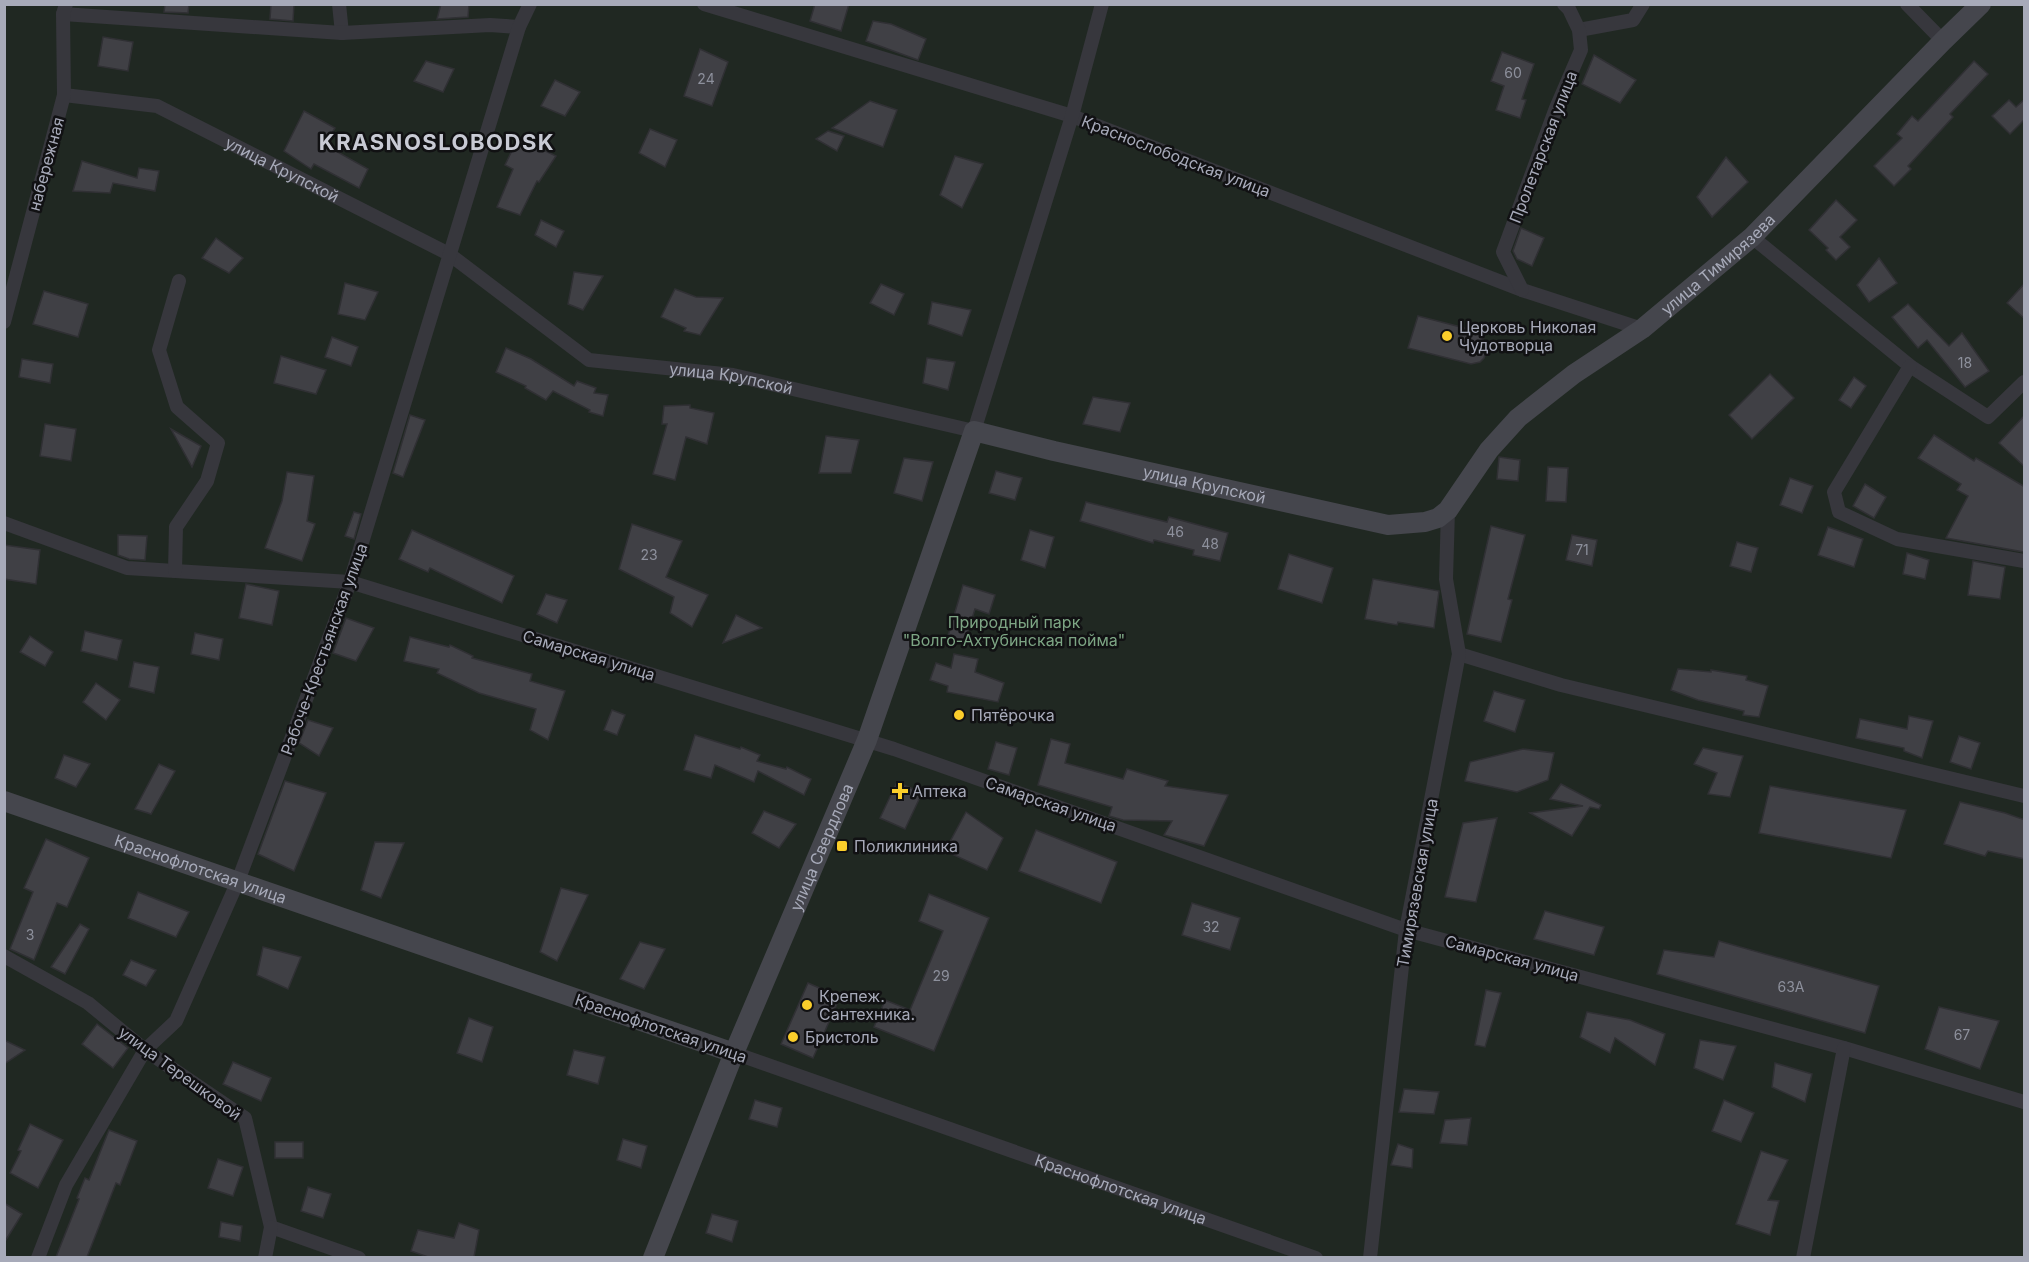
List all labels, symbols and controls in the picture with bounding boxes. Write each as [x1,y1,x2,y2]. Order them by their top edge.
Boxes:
house number: 60 [1504,64,1522,81]
street label: Пролетарская улица [1505,68,1581,226]
house number: 24 [697,70,715,87]
street label: Краснослободская улица [1079,111,1273,201]
street label: набережная [24,115,68,213]
district label: KRASNOSLOBODSK [319,129,555,155]
street label: улица Крупской [222,132,343,207]
street label: улица Тимирязева [1657,209,1779,319]
place label: Церковь Николая Чудотворца [1459,317,1596,355]
marker: Церковь Николая Чудотворца [1440,329,1454,343]
house number: 18 [1958,354,1972,371]
street label: улица Крупской [668,358,795,399]
street label: улица Крупской [1141,461,1268,508]
house number: 46 [1166,523,1184,540]
house number: 48 [1201,535,1219,552]
street label: Рабоче-Крестьянская улица [276,540,372,758]
house number: 71 [1575,541,1589,558]
house number: 23 [640,546,658,563]
park label: Природный парк "Волго-Ахтубинская пойма" [903,612,1125,650]
street label: Самарская улица [520,625,658,685]
place label: Пятёрочка [971,705,1055,725]
marker: Пятёрочка [952,708,966,722]
street label: Самарская улица [983,772,1119,836]
street label: улица Свердлова [785,780,857,914]
place label: Аптека [912,781,967,801]
marker: Аптека [893,784,907,798]
street label: Тимирязевская улица [1392,797,1442,969]
street label: Краснофлотская улица [112,830,289,908]
place label: Поликлиника [854,836,958,856]
marker: Поликлиника [835,839,849,853]
house number: 32 [1202,918,1220,935]
house number: 3 [26,926,34,943]
street label: Самарская улица [1443,931,1581,985]
house number: 29 [932,967,950,984]
house number: 63А [1778,978,1805,995]
place label: Крепеж. Сантехника. [819,986,915,1024]
street label: Краснофлотская улица [572,989,750,1067]
marker: Крепеж. Сантехника. [800,998,814,1012]
street label: улица Терешковой [115,1022,245,1124]
house number: 67 [1954,1026,1970,1043]
place label: Бристоль [805,1027,879,1047]
marker: Бристоль [786,1030,800,1044]
street label: Краснофлотская улица [1032,1150,1209,1229]

